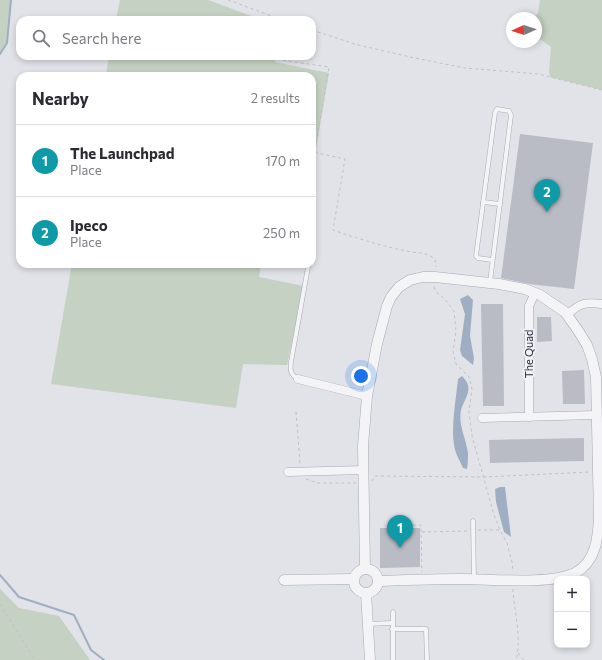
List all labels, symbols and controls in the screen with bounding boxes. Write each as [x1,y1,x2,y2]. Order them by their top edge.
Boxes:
north arrow [506,12,542,48]
search box [16,16,316,60]
icon: search [30,27,52,49]
text: Search here [62,29,141,47]
text: Nearby [32,88,89,109]
text: 2 results [251,90,300,106]
text: The Launchpad [70,144,174,162]
text: 1 [42,153,48,169]
text: 170 m [265,153,300,169]
text: Place [70,162,102,178]
pin: 2 [534,179,560,212]
text: Ipeco [70,216,108,234]
text: 2 [41,225,49,241]
text: 250 m [263,225,300,241]
text: Place [70,234,102,250]
street label: The Quad [522,330,535,378]
your location [351,366,371,386]
pin: 1 [387,515,413,548]
map controls [554,576,590,648]
button: + [554,576,590,612]
button: − [554,612,590,648]

